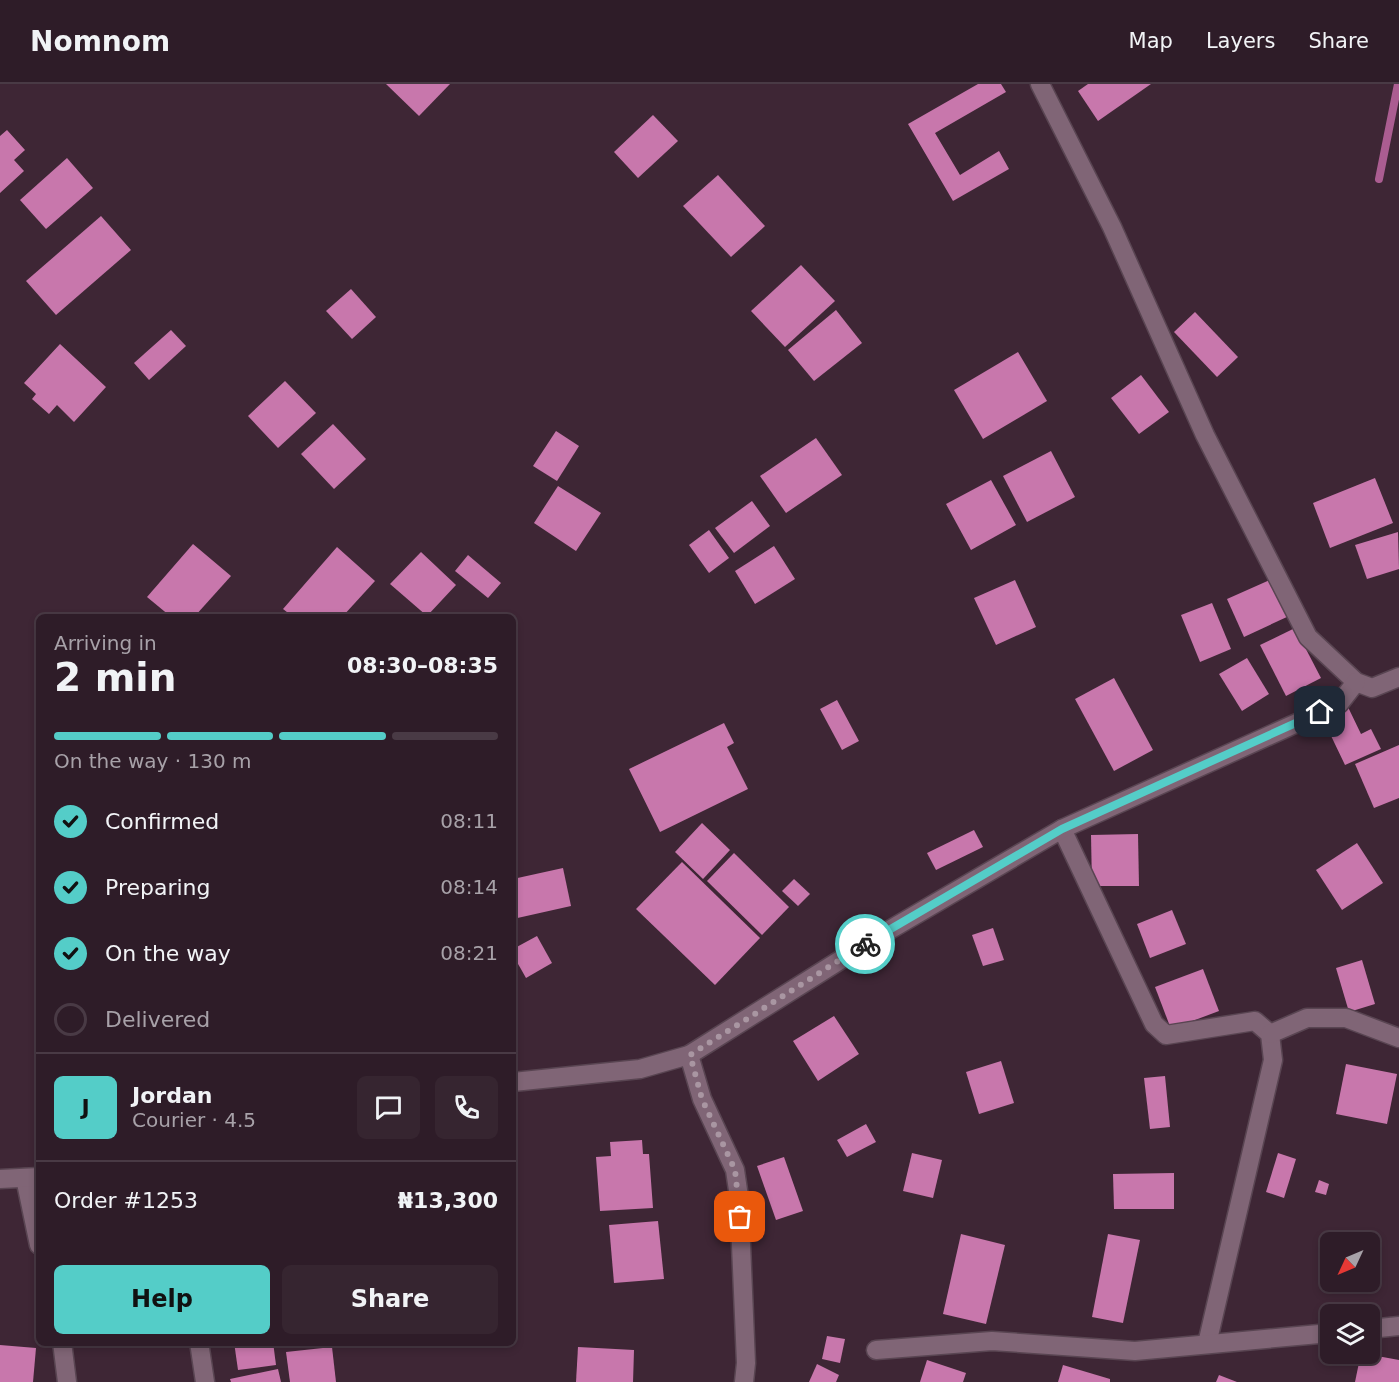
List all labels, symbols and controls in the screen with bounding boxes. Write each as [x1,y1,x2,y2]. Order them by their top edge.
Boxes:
text: Nomnom [30,25,170,58]
text: Map [1129,29,1173,53]
text: Layers [1206,29,1275,53]
text: Share [1308,29,1369,53]
text: Arriving in [54,631,157,655]
text: 08:30–08:35 [347,653,498,678]
text: 2 min [54,655,176,700]
pin [1294,686,1345,737]
icon: home [1303,695,1336,728]
text: On the way · 130 m [54,749,252,773]
icon: check [54,805,87,838]
text: Confirmed [105,809,219,834]
text: 08:11 [440,809,498,833]
icon: check [54,871,87,904]
text: Preparing [105,875,211,900]
text: 08:14 [440,875,498,899]
courier [835,914,895,974]
icon: bike [849,928,882,961]
icon: check [54,937,87,970]
text: On the way [105,941,231,966]
text: 08:21 [440,941,498,965]
text: Delivered [105,1007,210,1032]
button: chat [357,1076,420,1139]
button: phone [435,1076,498,1139]
text: Jordan [132,1083,212,1108]
text: J [81,1095,90,1120]
text: Courier · 4.5 [132,1108,256,1132]
text: Order #1253 [54,1188,198,1213]
text: ₦13,300 [398,1188,498,1213]
pin [714,1191,765,1242]
icon: bag [723,1200,756,1233]
north arrow [1320,1232,1380,1292]
map controls [1320,1232,1380,1364]
button: Help [54,1265,270,1334]
button: Share [282,1265,498,1334]
button: layers [1320,1304,1380,1364]

